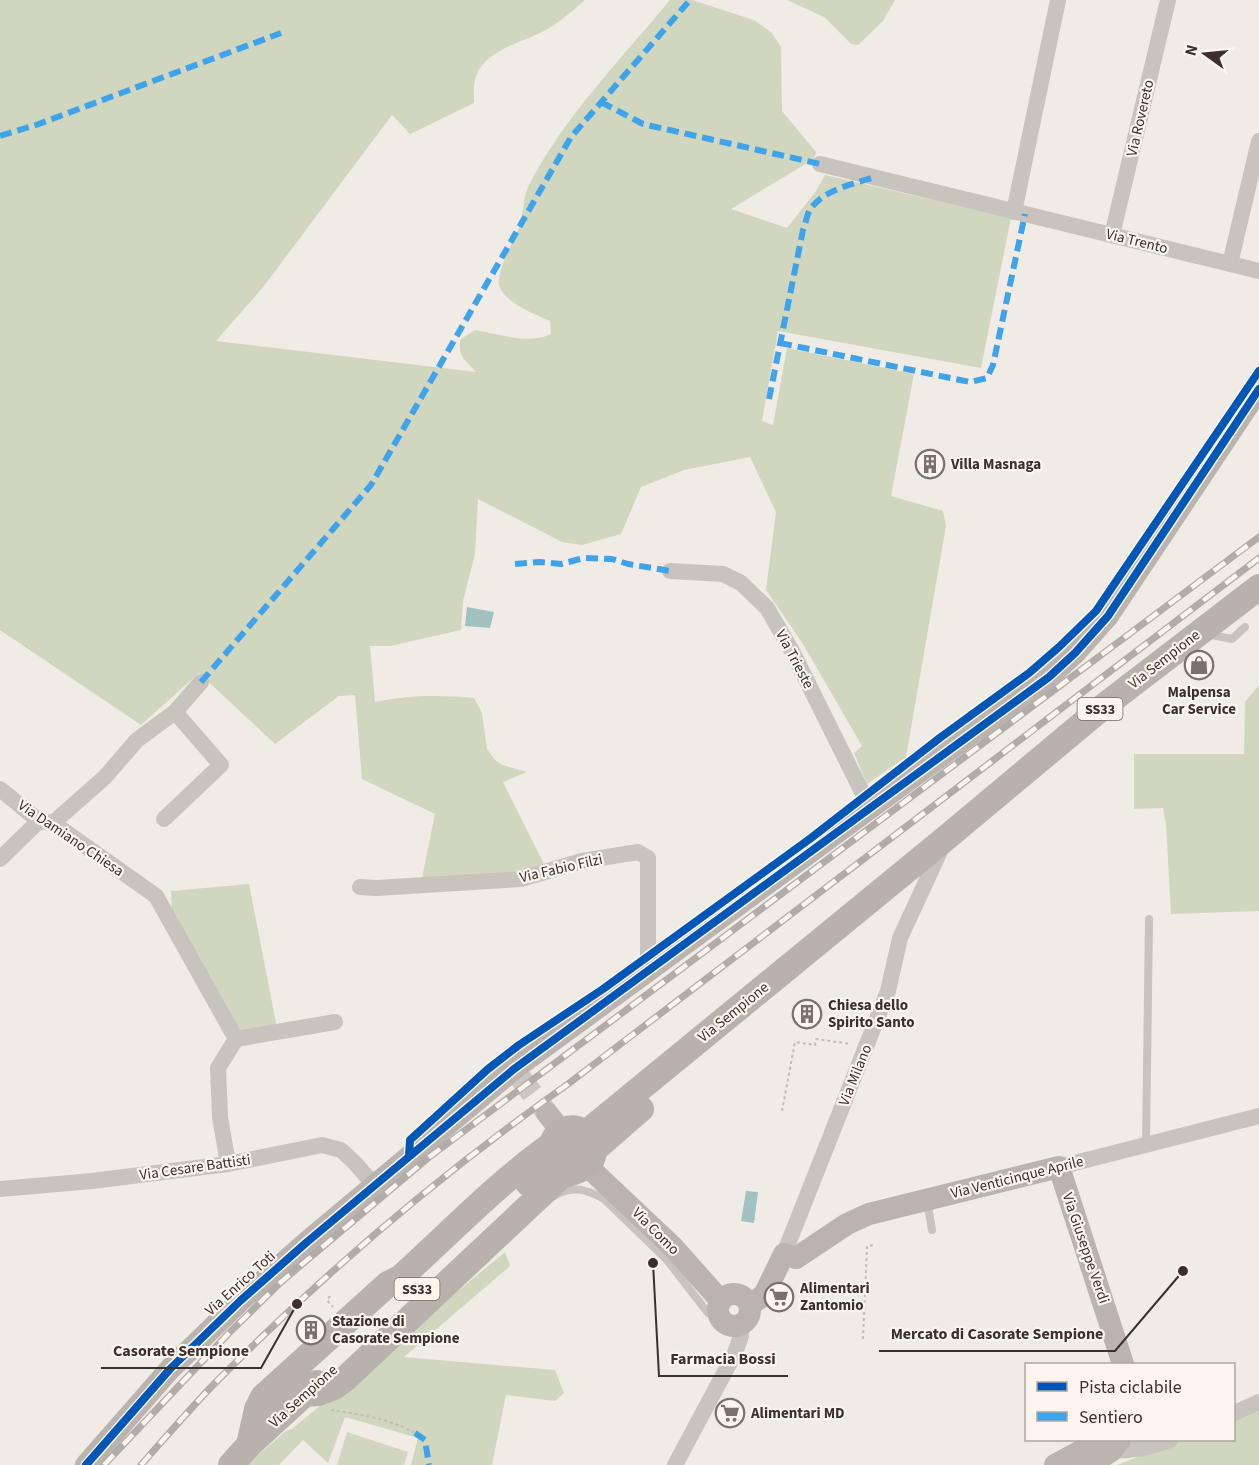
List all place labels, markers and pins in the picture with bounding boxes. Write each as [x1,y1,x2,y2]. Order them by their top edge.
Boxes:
building icon: Villa Masnaga [914,448,946,480]
place label: Villa Masnaga [950,454,1041,475]
shop icon: Malpensa Car Service [1183,649,1215,681]
place label: Malpensa Car Service [1162,682,1236,720]
place label: Chiesa dello Spirito Santo [828,995,915,1033]
building icon: Chiesa dello Spirito Santo [791,998,823,1030]
place label: Alimentari Zantomio [799,1278,870,1316]
supermarket icon: Alimentari Zantomio [763,1281,795,1313]
place label: Stazione di Casorate Sempione [332,1311,460,1349]
building icon: Stazione di Casorate Sempione [295,1314,327,1346]
callout: Mercato di Casorate Sempione [879,1317,1115,1351]
callout: Casorate Sempione [101,1334,261,1368]
callout: Farmacia Bossi [659,1342,788,1376]
supermarket icon: Alimentari MD [714,1397,746,1429]
place label: Alimentari MD [750,1403,845,1424]

